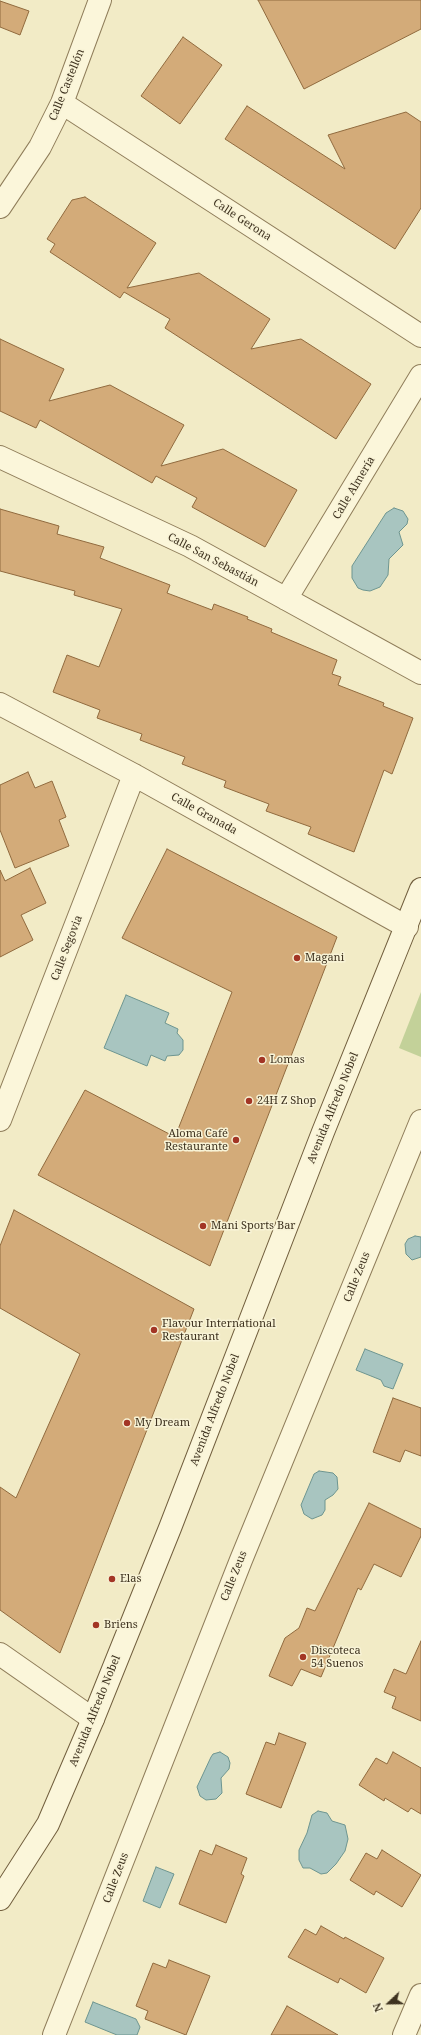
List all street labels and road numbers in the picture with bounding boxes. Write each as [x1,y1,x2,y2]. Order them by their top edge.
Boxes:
street label: Calle Castellón [47,47,87,123]
street label: Calle Gerona [210,196,274,244]
street label: Calle Almería [330,454,378,522]
street label: Calle San Sebastián [165,530,261,590]
street label: Calle Granada [169,790,239,838]
street label: Calle Segovia [49,914,85,982]
street label: Avenida Alfredo Nobel [305,1050,361,1166]
street label: Calle Zeus [341,1250,373,1304]
street label: Avenida Alfredo Nobel [188,1352,242,1468]
street label: Calle Zeus [218,1549,250,1603]
street label: Avenida Alfredo Nobel [67,1653,123,1769]
street label: Calle Zeus [100,1851,132,1905]

